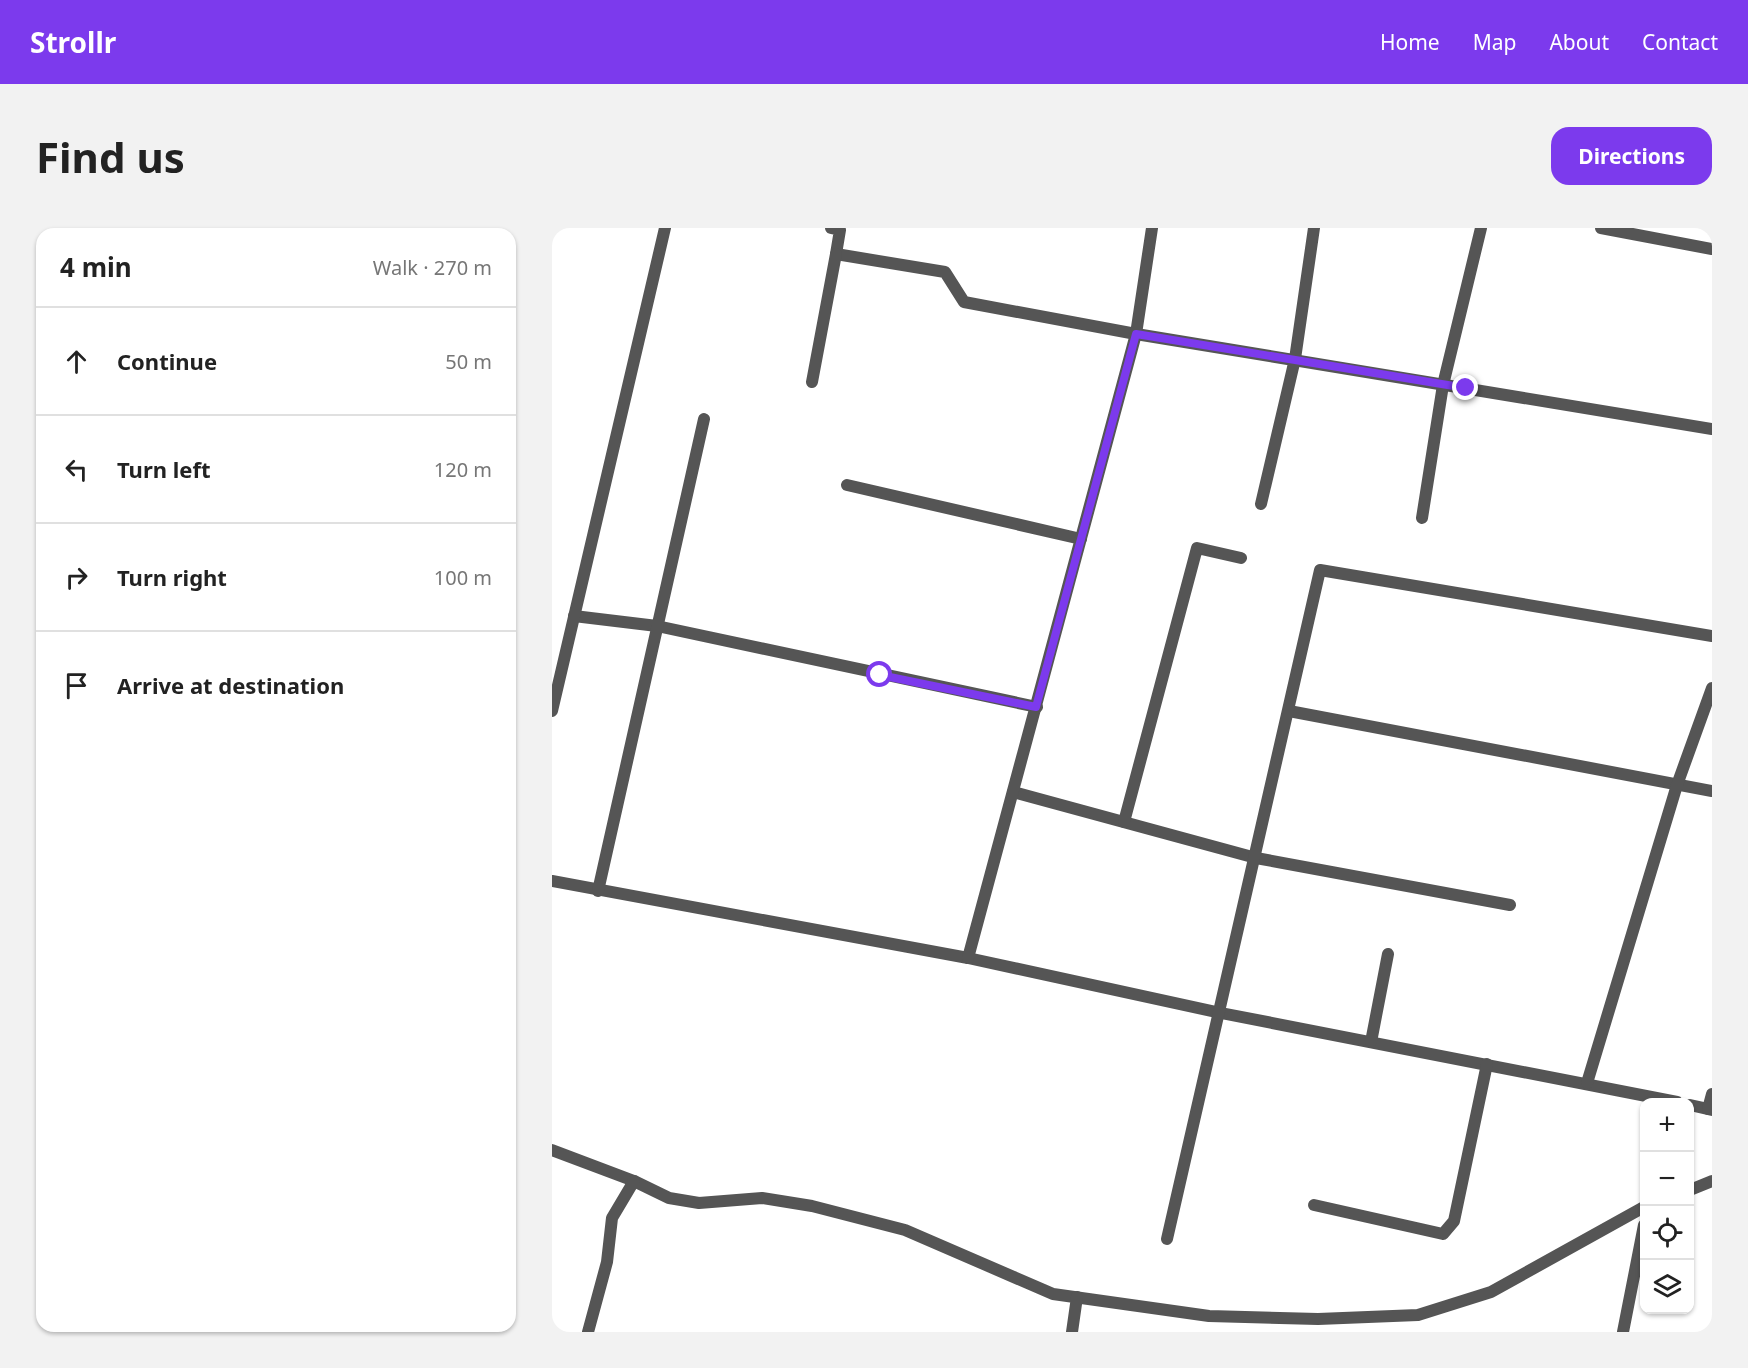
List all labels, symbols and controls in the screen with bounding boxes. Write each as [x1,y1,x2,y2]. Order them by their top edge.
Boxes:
text: Strollr [30,23,116,61]
text: Home [1380,28,1440,56]
text: Map [1473,28,1516,56]
text: About [1549,28,1609,56]
text: Contact [1642,28,1718,56]
button: Directions [1551,127,1712,185]
text: Find us [36,128,185,185]
text: 4 min [60,249,132,285]
text: Walk · 270 m [373,254,492,281]
icon: ahead [60,345,93,378]
text: Continue [117,346,217,376]
text: 50 m [445,348,492,375]
route end [1452,374,1478,400]
icon: left [60,453,93,486]
text: Turn left [117,454,211,484]
text: 120 m [434,456,492,483]
icon: right [60,561,93,594]
text: Turn right [117,562,227,592]
text: 100 m [434,564,492,591]
route start [866,661,892,687]
icon: arrive [60,669,93,702]
text: Arrive at destination [117,670,344,700]
map controls [1640,1098,1694,1314]
button: + [1640,1098,1694,1152]
button: − [1640,1152,1694,1206]
button: locate [1640,1206,1694,1260]
button: layers [1640,1260,1694,1314]

